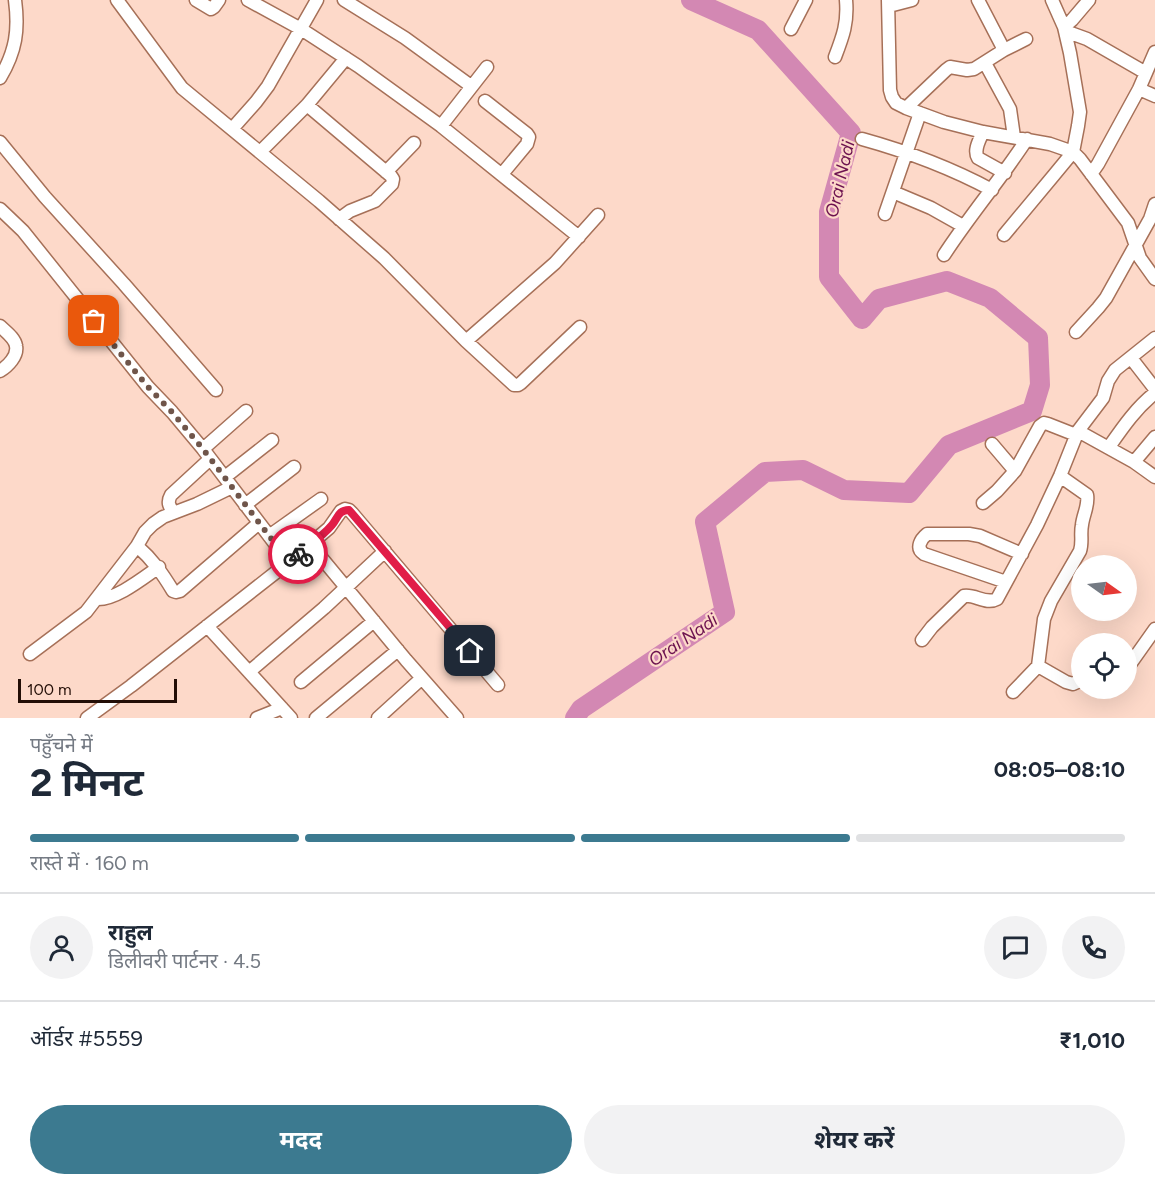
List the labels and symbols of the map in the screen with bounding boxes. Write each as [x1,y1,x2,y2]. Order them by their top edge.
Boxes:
water label: Orai Nadi [820,137,860,220]
pin [68,295,119,346]
courier [268,524,328,584]
north arrow [1071,555,1137,621]
water label: Orai Nadi [644,608,722,671]
pin [444,625,495,676]
scale bar [18,676,177,704]

